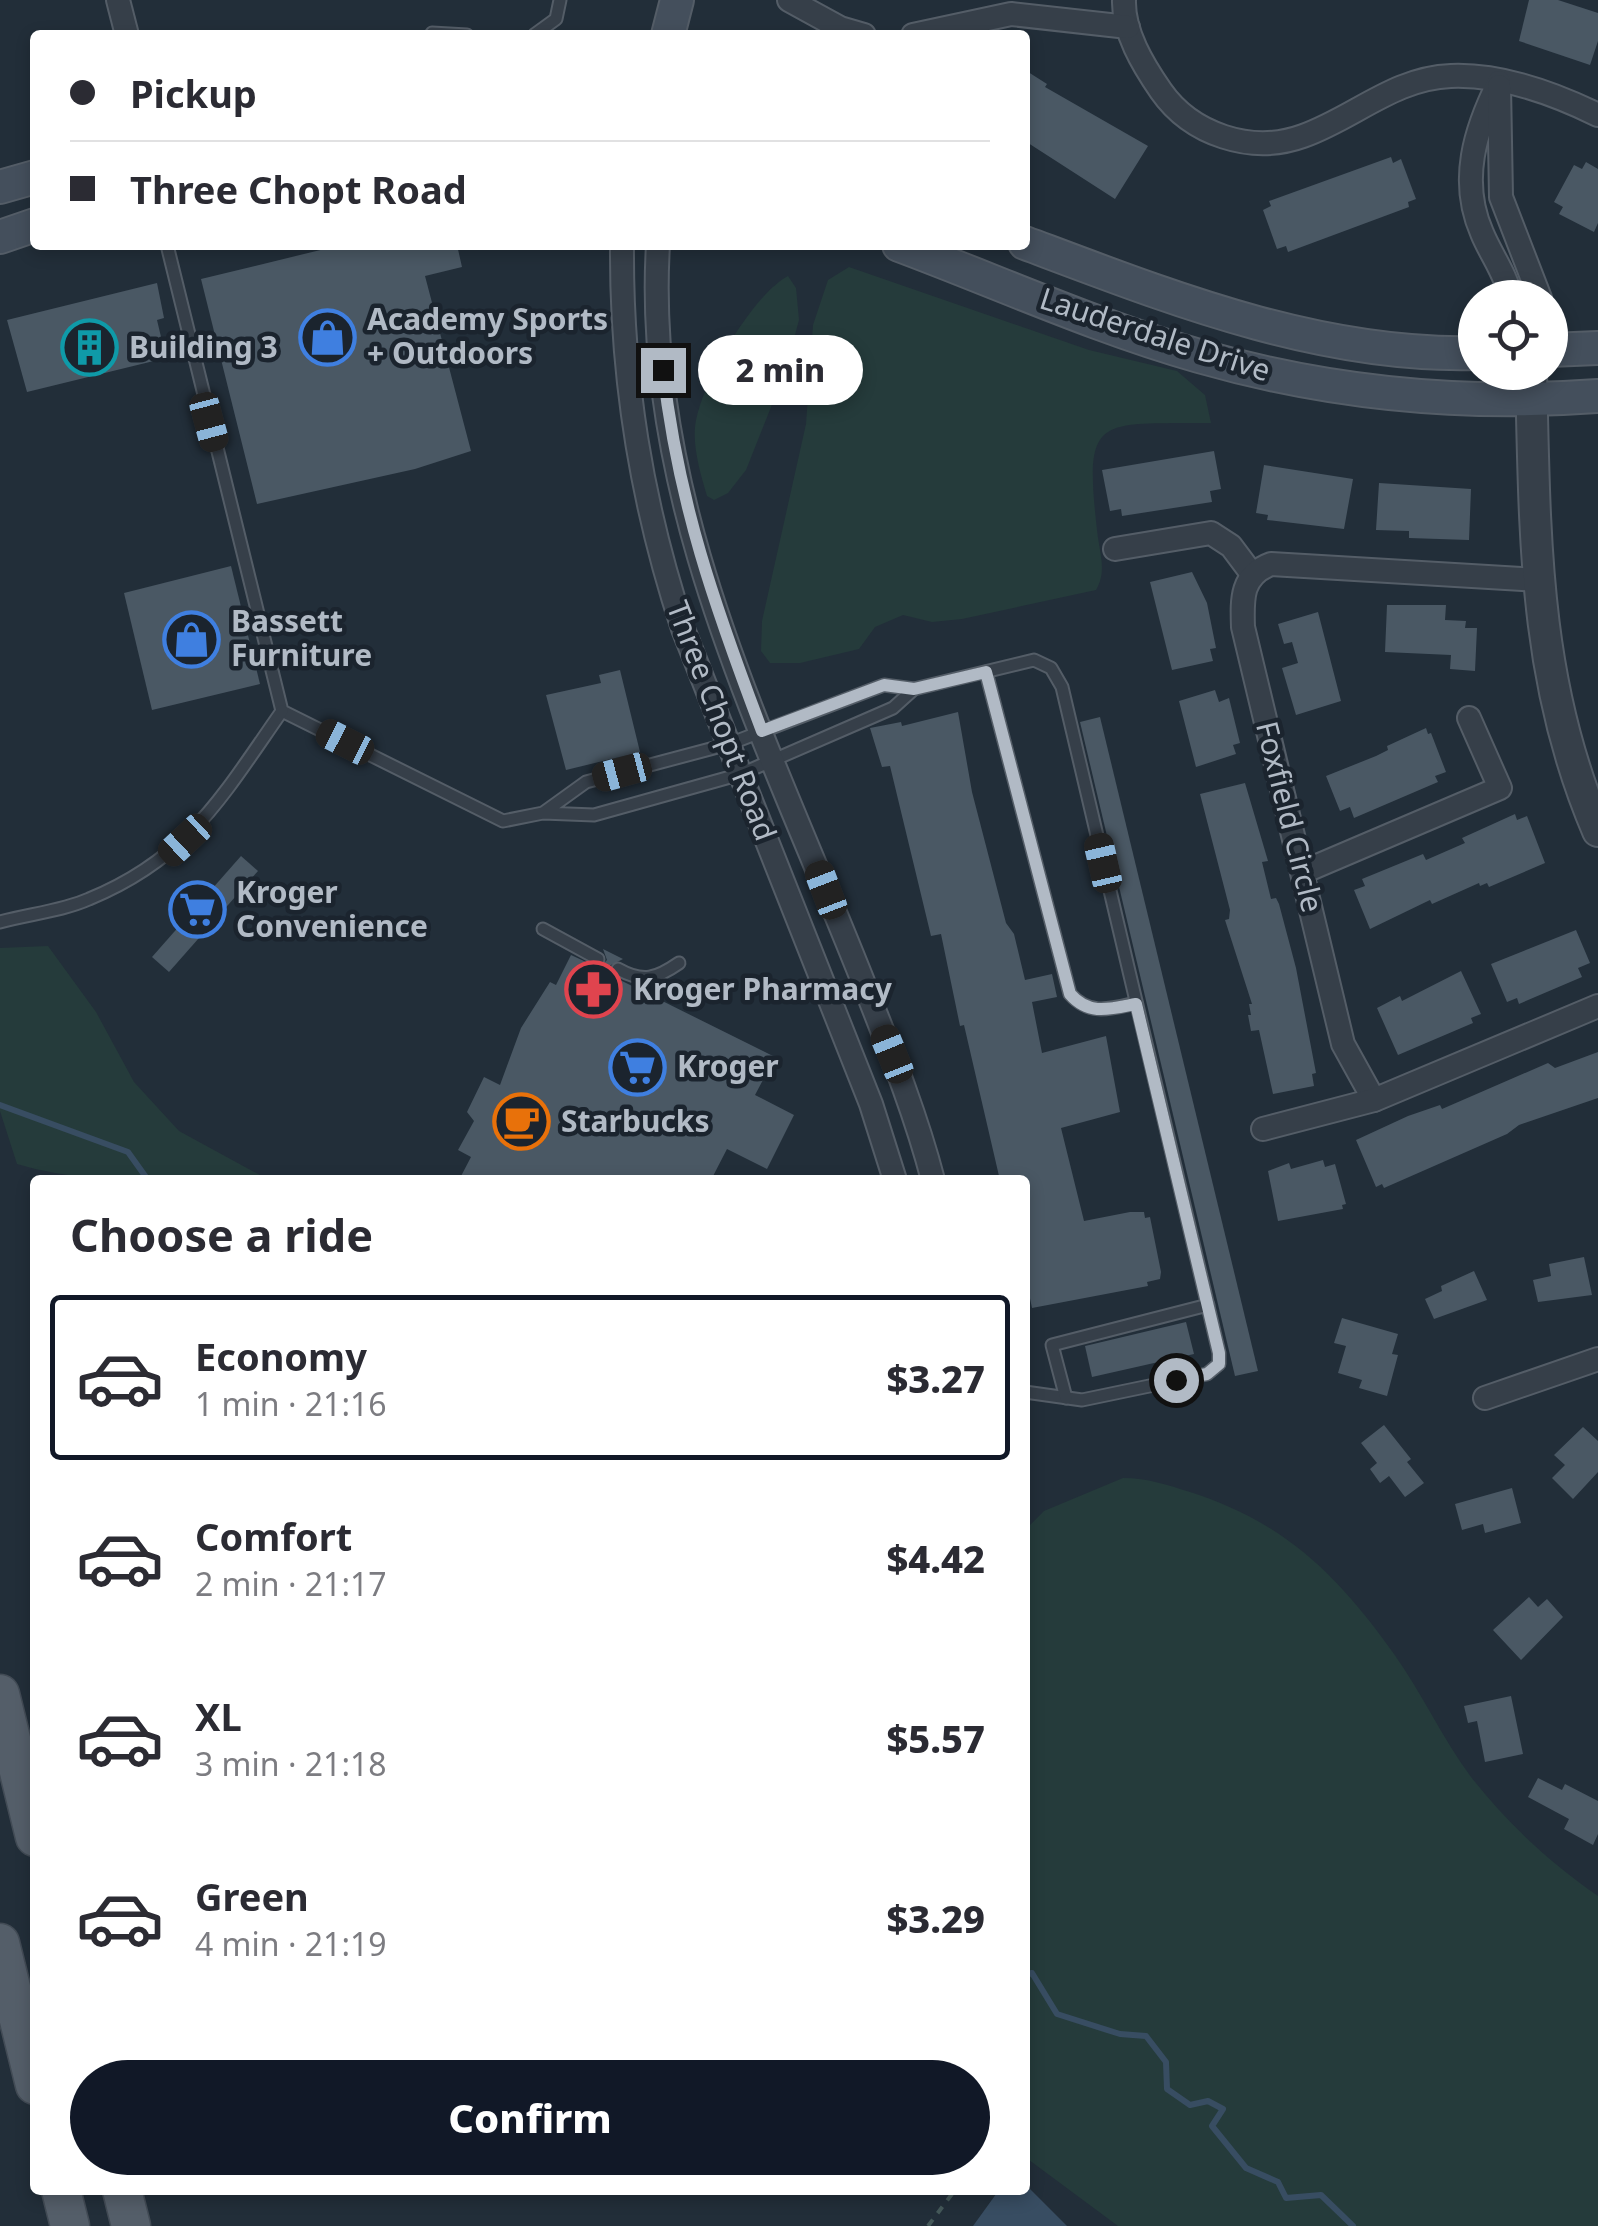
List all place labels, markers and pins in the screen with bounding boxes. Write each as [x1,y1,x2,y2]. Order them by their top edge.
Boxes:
place label: Academy Sports + Outdoors [367,298,608,373]
shop icon: Academy Sports + Outdoors [298,307,358,367]
building icon: Building 3 [60,318,120,378]
place label: Building 3 [129,326,278,367]
place label: Bassett Furniture [231,600,372,675]
shop icon: Bassett Furniture [162,609,222,669]
place label: Kroger Convenience [236,871,428,946]
supermarket icon: Kroger Convenience [167,880,227,940]
pharmacy icon: Kroger Pharmacy [564,960,624,1020]
place label: Kroger Pharmacy [633,968,893,1009]
supermarket icon: Kroger [608,1037,668,1097]
place label: Kroger [677,1045,779,1086]
cafe icon: Starbucks [492,1092,552,1152]
place label: Starbucks [561,1100,710,1141]

